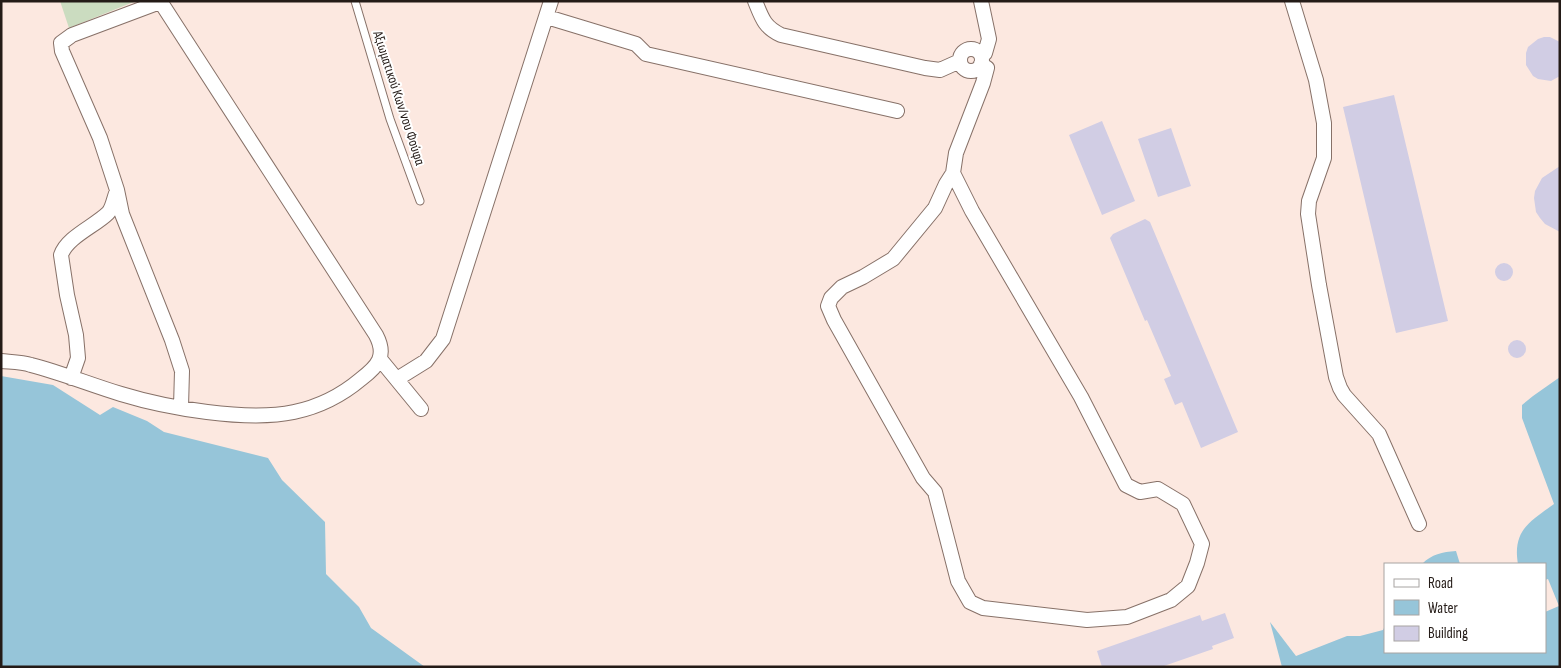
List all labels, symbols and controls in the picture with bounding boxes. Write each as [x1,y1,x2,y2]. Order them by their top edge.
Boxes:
street label: Αξιωματικού Κων/νου Φούφα [369,28,429,167]
legend [1384,563,1546,653]
text: Road [1428,574,1453,593]
text: Water [1428,599,1459,618]
text: Building [1428,624,1468,643]

